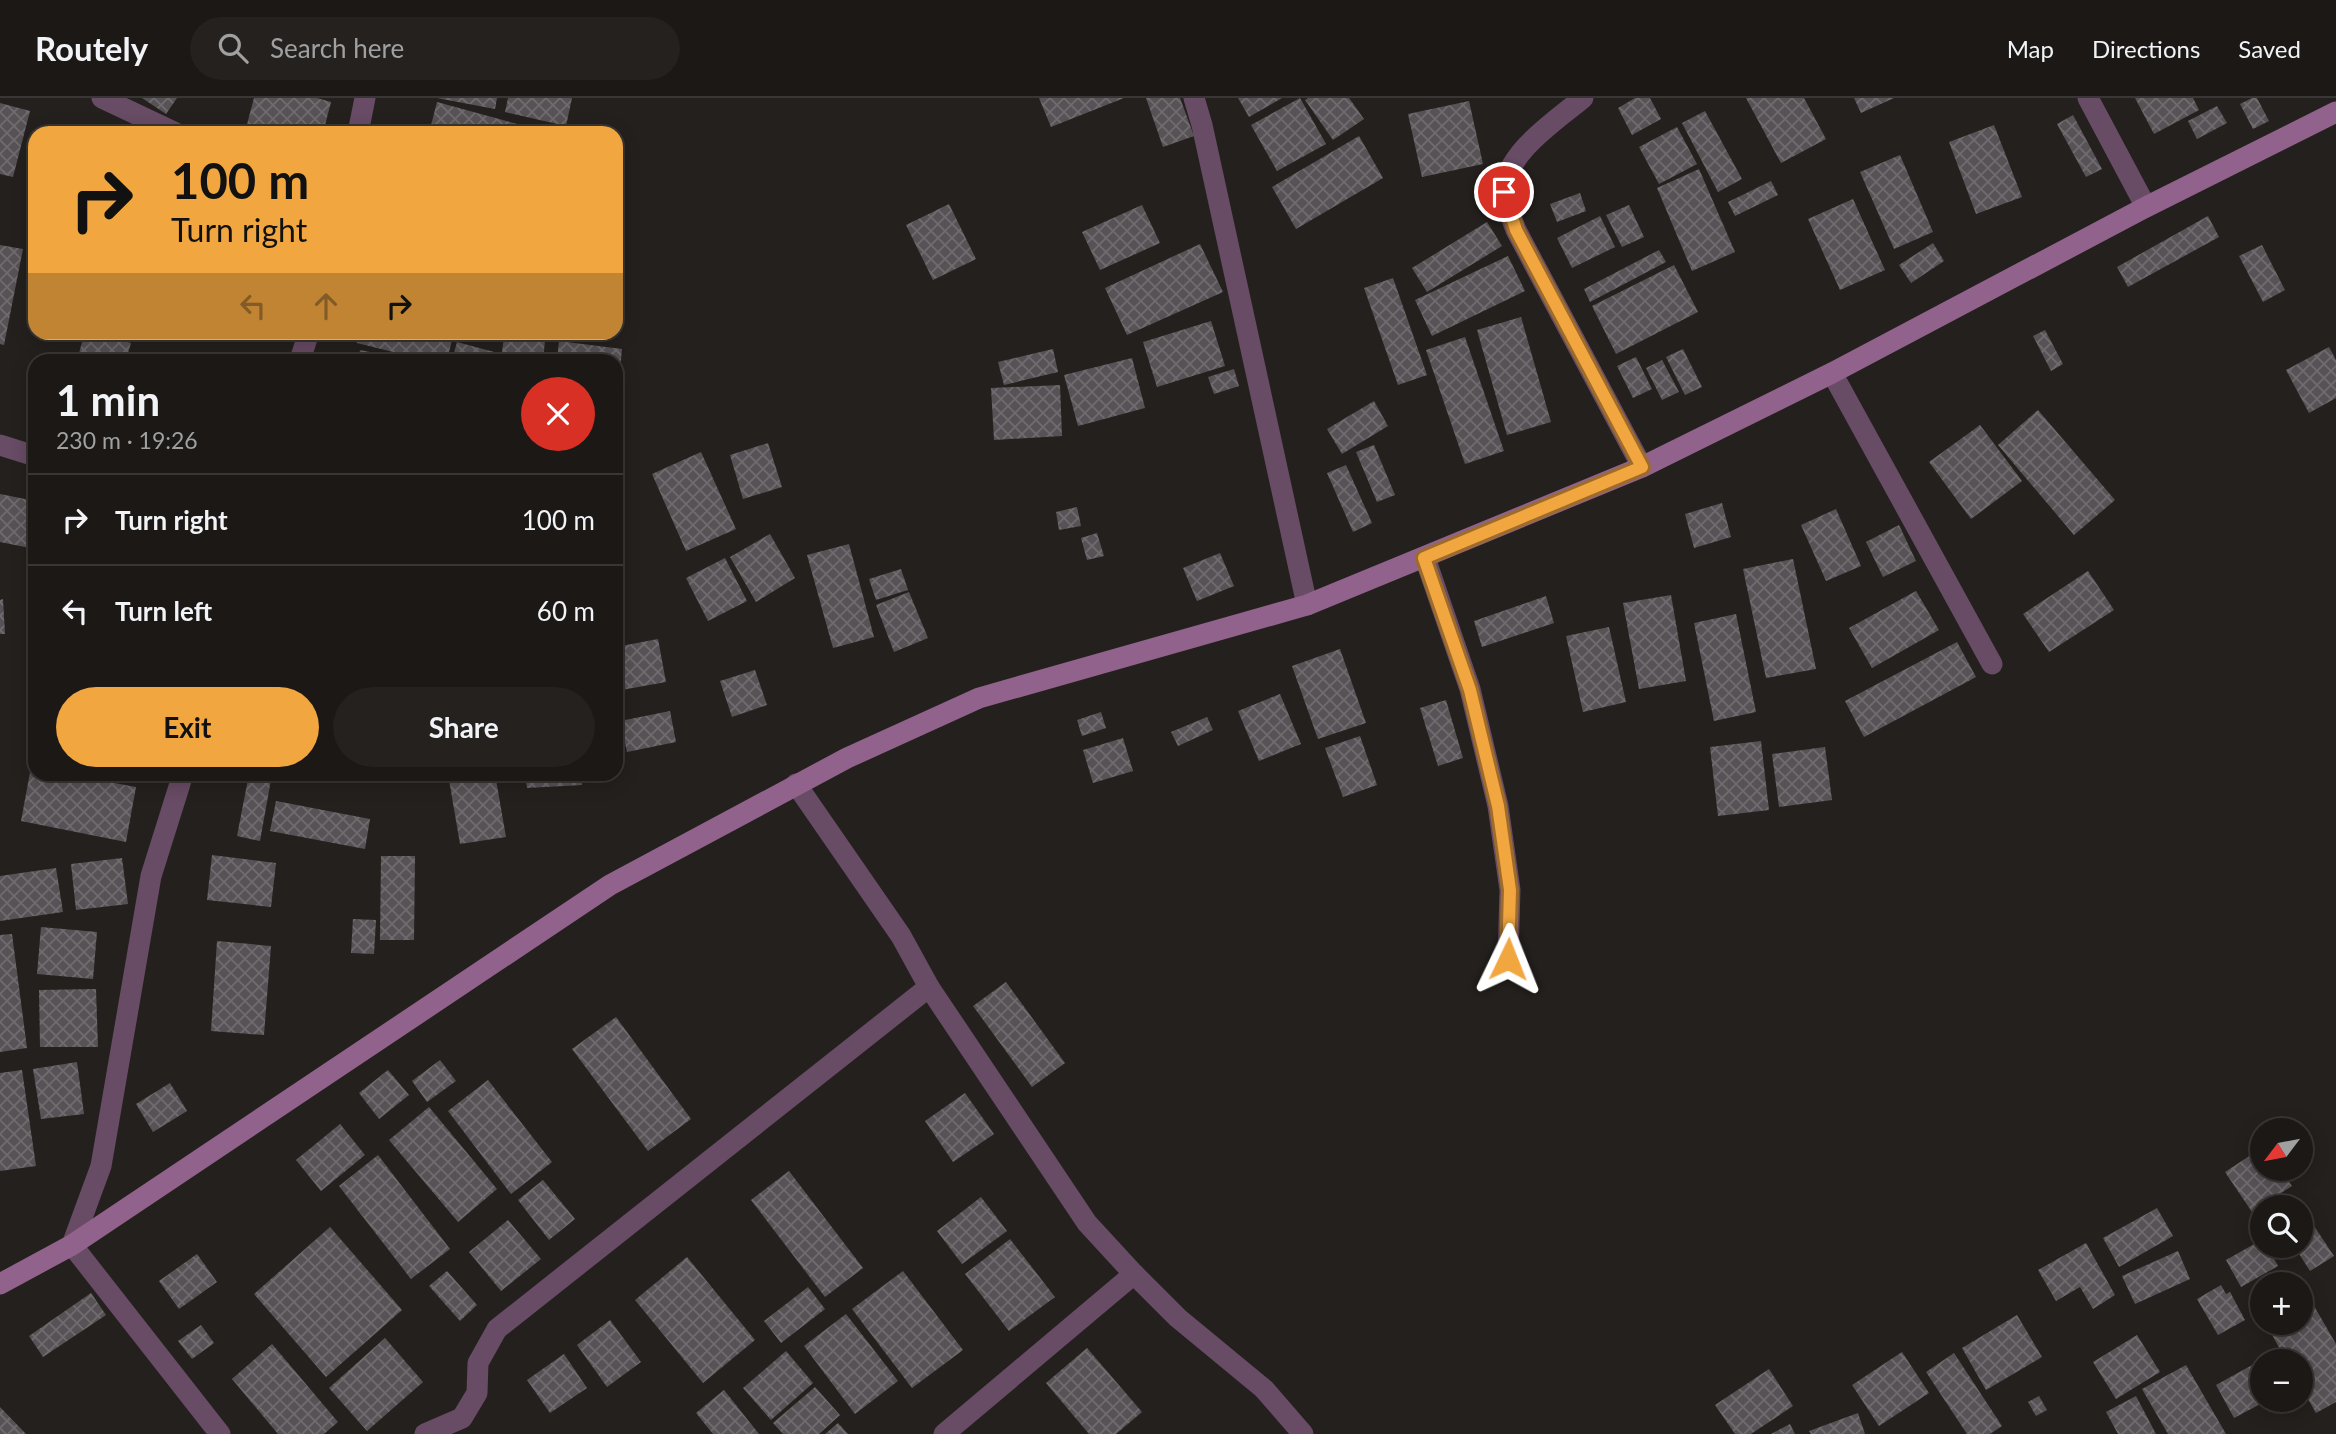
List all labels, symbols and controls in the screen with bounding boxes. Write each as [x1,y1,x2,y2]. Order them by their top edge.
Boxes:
search box [190,17,680,80]
text: Routely [35,28,148,68]
icon: search [214,29,252,67]
text: Search here [270,32,404,64]
text: Map [2007,34,2054,63]
text: Directions [2092,34,2200,63]
text: Saved [2238,34,2301,63]
text: 100 m [171,151,309,209]
icon: right [56,154,147,245]
pin [1474,162,1534,222]
icon: arrive [1485,173,1523,211]
text: Turn right [171,210,307,249]
icon: left [234,287,272,325]
icon: ahead [307,287,345,325]
icon: right [380,287,418,325]
text: 1 min [56,375,160,425]
button: close [521,377,595,451]
text: 230 m · 19:26 [56,426,198,454]
icon: right [56,501,94,539]
text: Turn right [115,504,228,536]
text: 100 m [522,504,595,536]
icon: left [56,592,94,630]
text: Turn left [115,595,212,627]
text: 60 m [537,595,595,627]
button: Exit [56,687,319,767]
button: Share [333,687,595,767]
position arrow [1471,922,1545,996]
north arrow [2250,1118,2314,1181]
map controls [2250,1118,2313,1412]
button: search [2250,1195,2313,1258]
button: + [2250,1272,2313,1335]
button: − [2250,1349,2313,1412]

